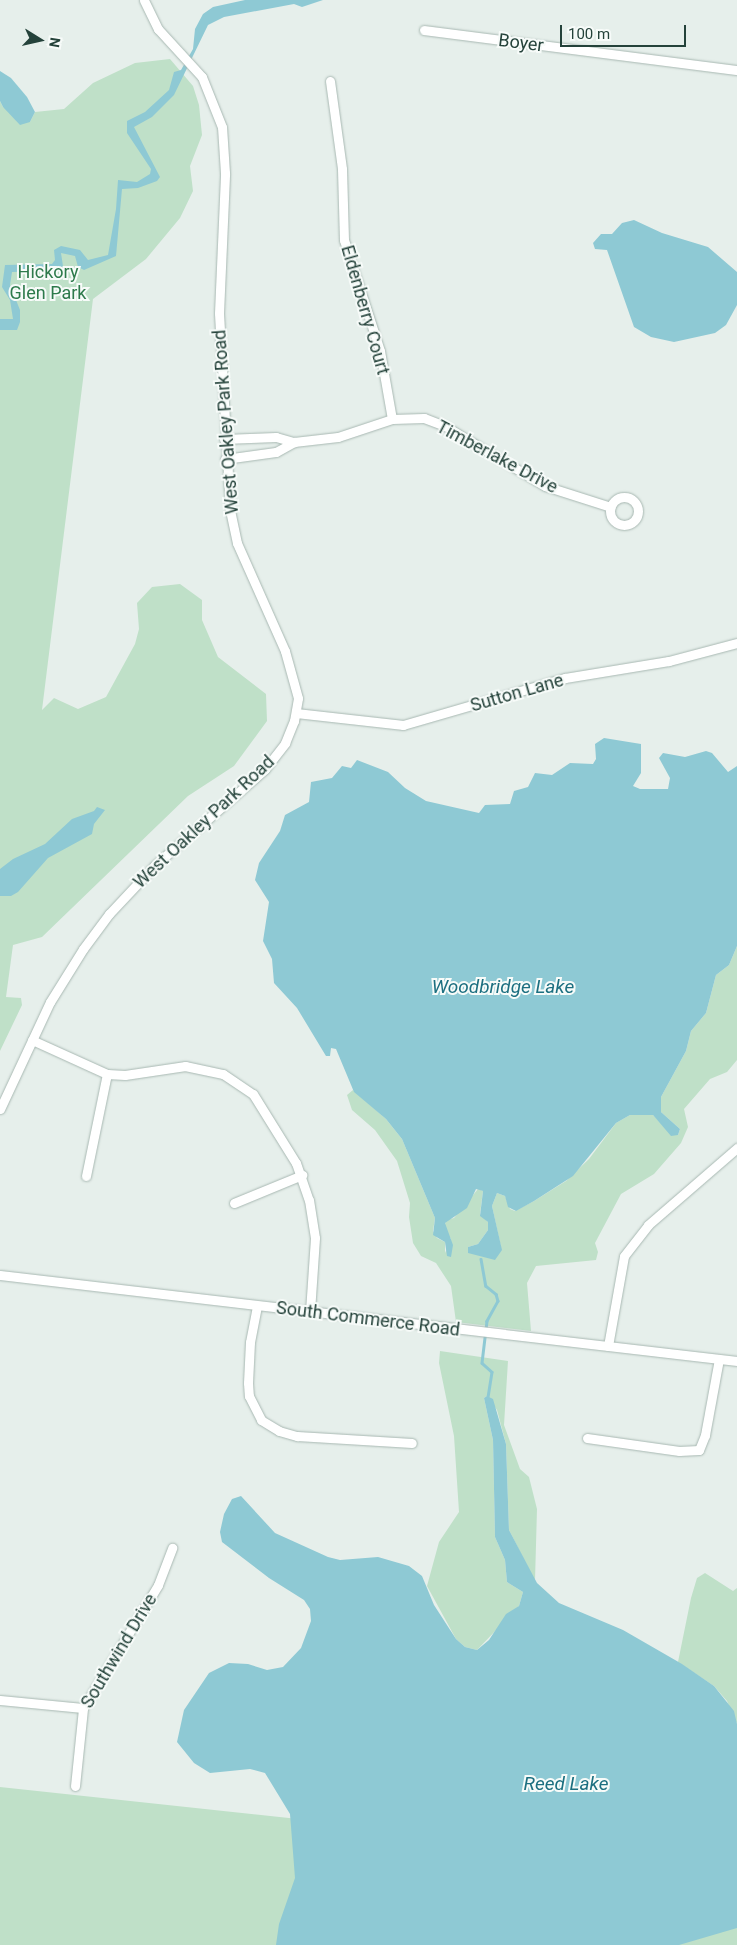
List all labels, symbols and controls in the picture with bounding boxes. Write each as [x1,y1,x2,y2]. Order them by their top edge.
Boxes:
north arrow [15,15,65,65]
scale bar [562,15,688,47]
text: 100 m [568,25,610,43]
street label: Boyer [497,30,545,56]
text: N [46,36,64,49]
street label: Eldenberry Court [336,243,394,377]
park label: Hickory Glen Park [10,262,86,304]
street label: West Oakley Park Road [209,329,243,515]
street label: Timberlake Drive [433,416,561,498]
street label: Sutton Lane [468,669,566,717]
street label: West Oakley Park Road [129,751,279,893]
water label: Woodbridge Lake [432,976,574,998]
street label: South Commerce Road [275,1297,461,1341]
street label: Southwind Drive [76,1590,162,1712]
water label: Reed Lake [524,1773,608,1795]

